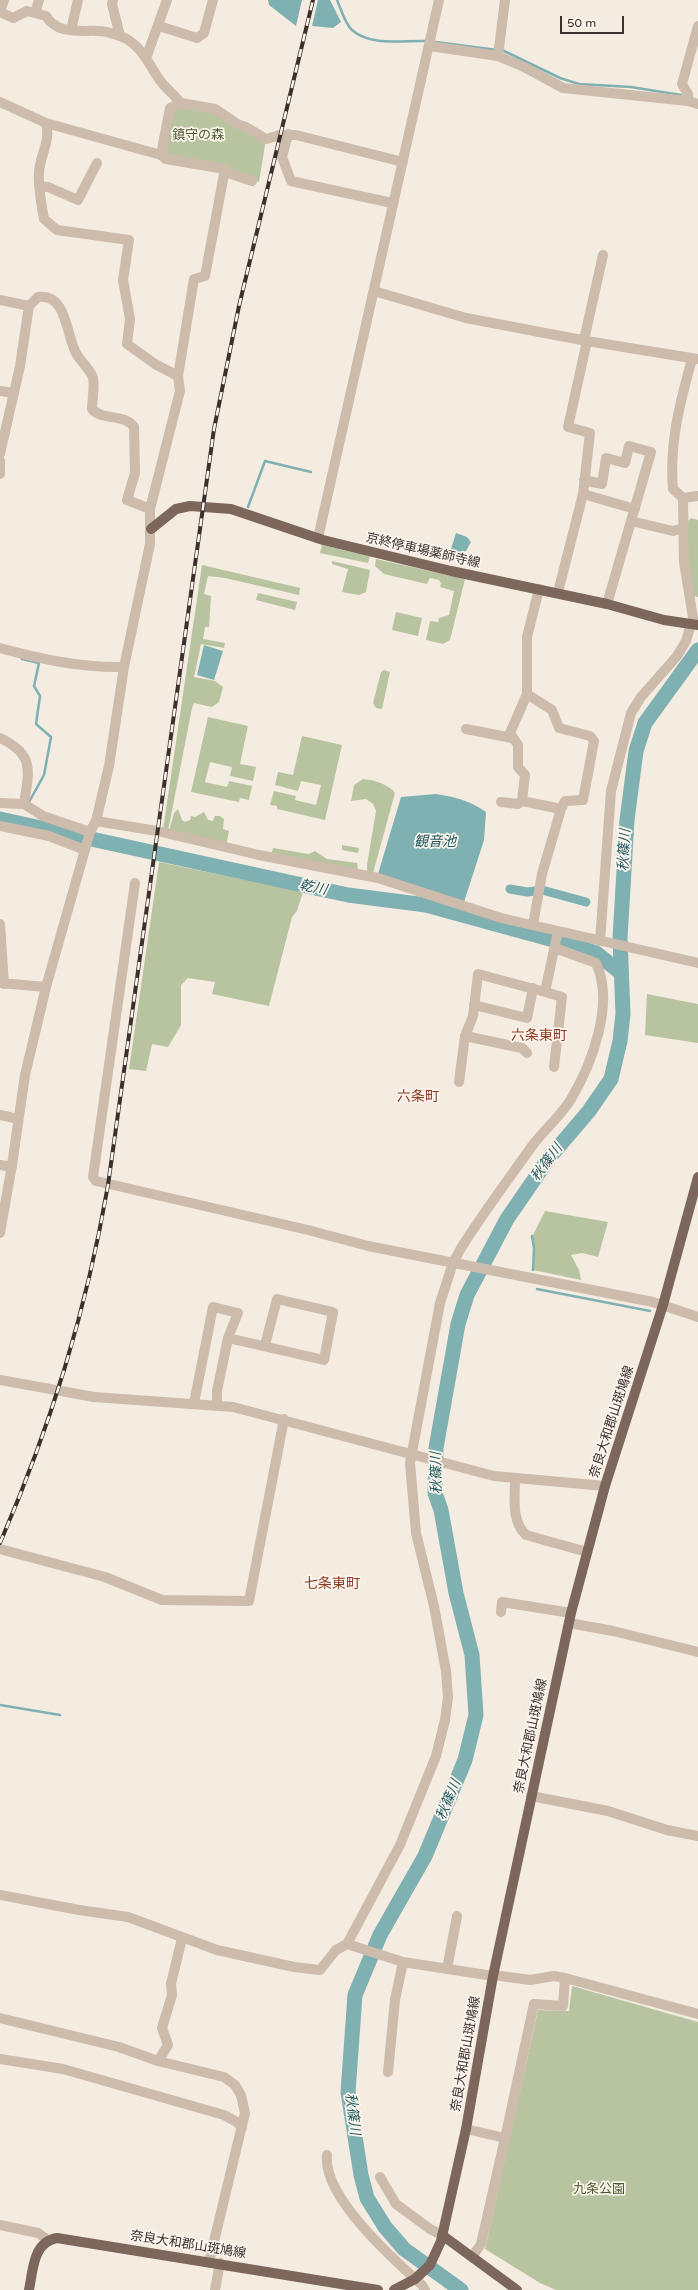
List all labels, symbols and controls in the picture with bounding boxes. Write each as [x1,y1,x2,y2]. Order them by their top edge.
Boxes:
scale bar [562,8,626,34]
text: 50 m [567,16,596,30]
park label: 鎮守の森 [172,128,224,144]
street label: 京終停車場薬師寺線 [364,530,482,572]
water label: 秋篠川 [616,829,634,871]
water label: 観音池 [414,834,456,850]
water label: 乾川 [298,877,328,899]
district label: 六条東町 [511,1028,567,1044]
district label: 六条町 [397,1089,439,1105]
water label: 秋篠川 [528,1141,566,1185]
street label: 奈良大和郡山斑鳩線 [587,1364,637,1480]
water label: 秋篠川 [428,1452,446,1494]
district label: 七条東町 [304,1576,360,1592]
street label: 奈良大和郡山斑鳩線 [511,1677,551,1795]
water label: 秋篠川 [433,1777,465,1823]
street label: 奈良大和郡山斑鳩線 [448,1995,484,2113]
water label: 秋篠川 [341,2092,363,2136]
park label: 九条公園 [573,2182,625,2198]
street label: 奈良大和郡山斑鳩線 [129,2228,247,2262]

